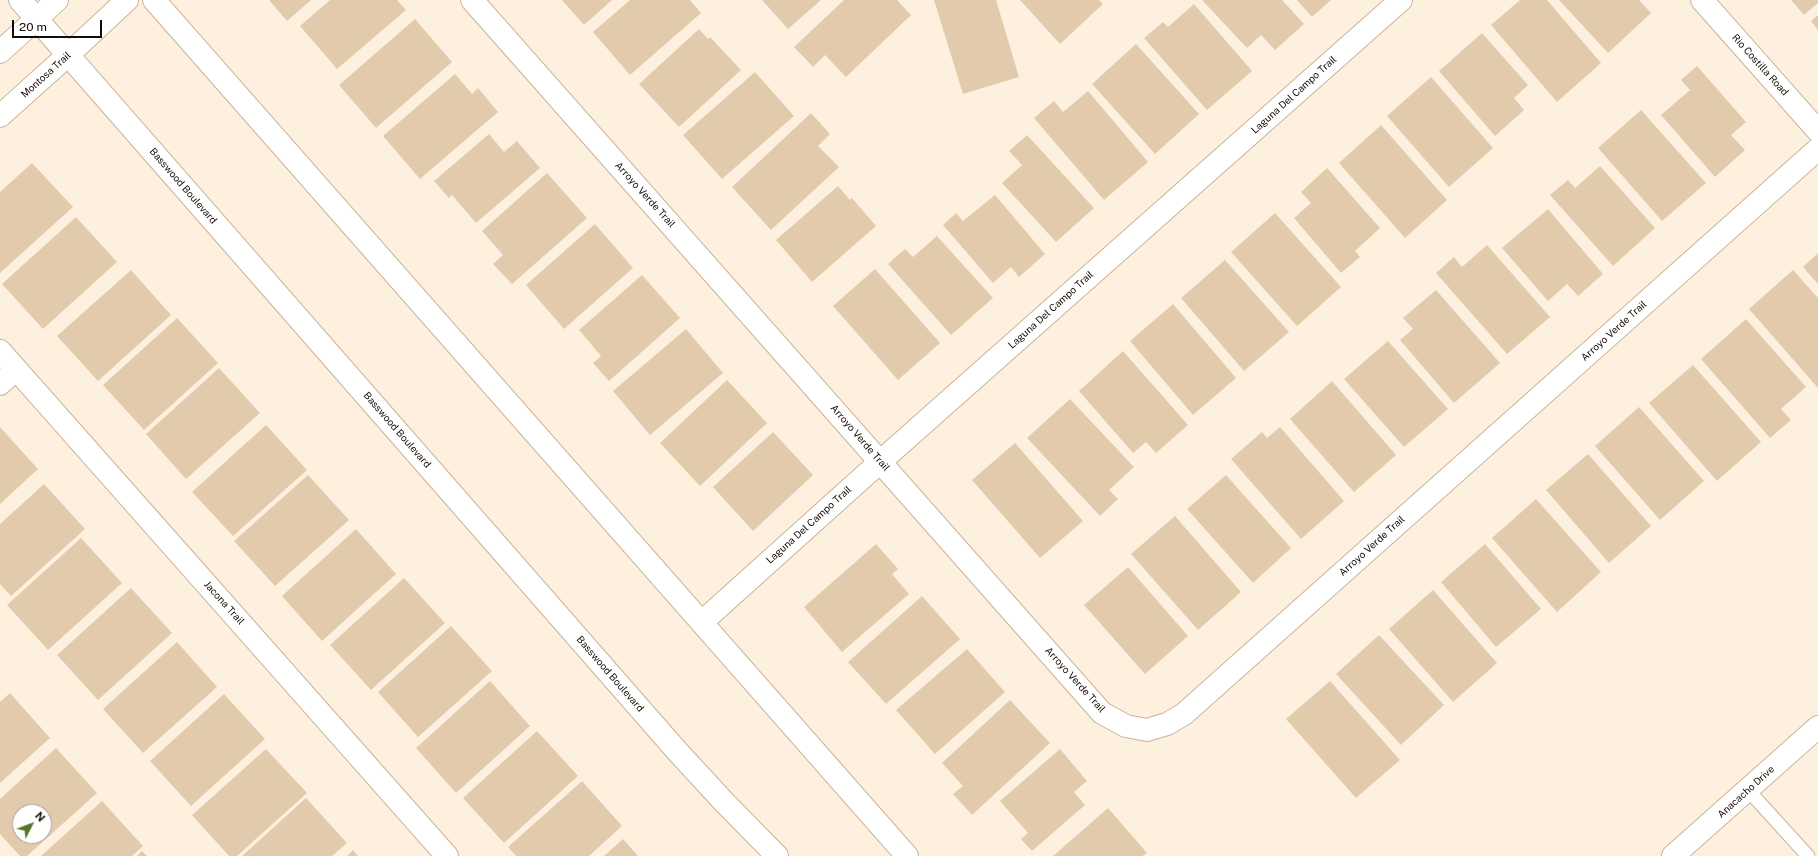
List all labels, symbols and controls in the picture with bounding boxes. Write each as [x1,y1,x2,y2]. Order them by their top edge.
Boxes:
scale bar [14,12,104,38]
text: 20 m [19,20,47,34]
street label: Rio Costilla Road [1729,32,1791,98]
street label: Montosa Trail [19,50,73,100]
street label: Laguna Del Campo Trail [1249,54,1339,136]
street label: Basswood Boulevard [147,146,219,226]
street label: Arroyo Verde Trail [612,160,678,230]
street label: Laguna Del Campo Trail [1006,269,1096,351]
street label: Arroyo Verde Trail [1579,298,1649,364]
street label: Basswood Boulevard [361,390,433,470]
street label: Arroyo Verde Trail [828,402,892,474]
street label: Laguna Del Campo Trail [764,484,854,566]
street label: Arroyo Verde Trail [1337,513,1407,579]
street label: Jacona Trail [201,579,247,627]
street label: Basswood Boulevard [574,634,646,714]
street label: Arroyo Verde Trail [1042,645,1108,715]
street label: Anacacho Drive [1715,763,1777,821]
north arrow [12,804,52,844]
text: N [33,809,48,824]

